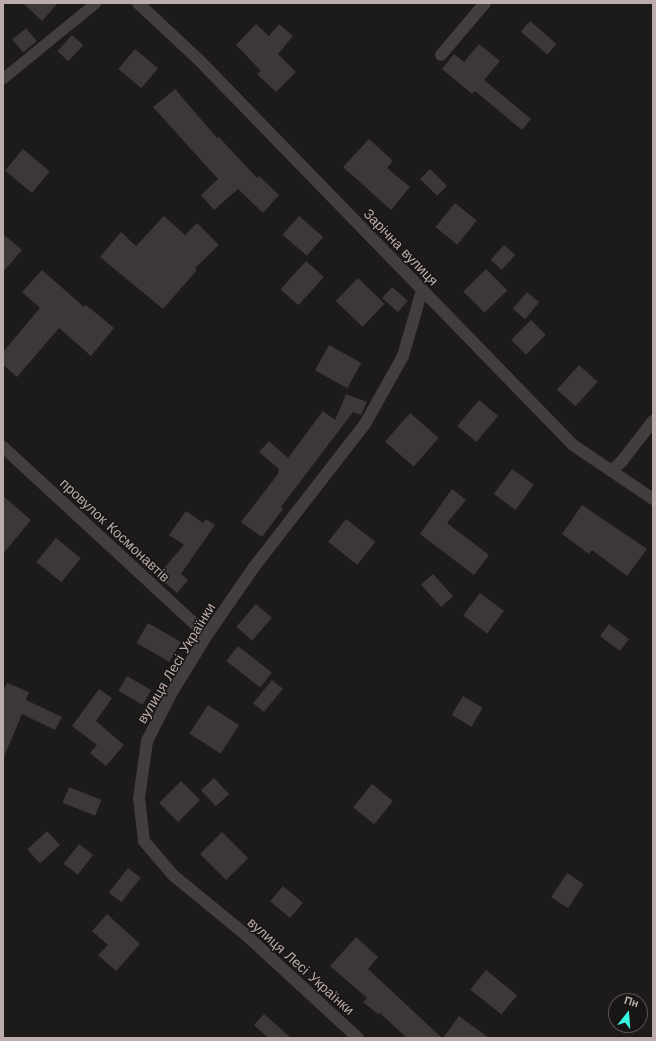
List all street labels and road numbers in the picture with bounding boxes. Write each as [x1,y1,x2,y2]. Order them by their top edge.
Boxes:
street label: Зарічна вулиця [360,205,442,289]
street label: провулок Космонавтів [57,475,173,585]
street label: вулиця Лесі Українки [133,600,219,726]
street label: вулиця Лесі Українки [244,914,358,1018]

